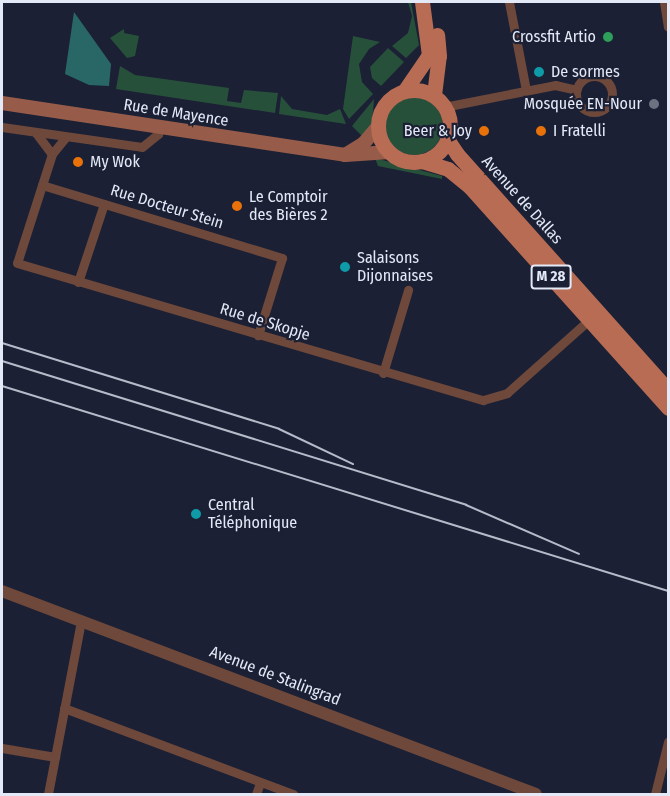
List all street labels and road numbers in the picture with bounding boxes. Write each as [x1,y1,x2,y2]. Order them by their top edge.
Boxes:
street label: Rue de Mayence [122,95,230,131]
street label: Avenue de Dallas [477,152,567,248]
street label: Rue Docteur Stein [108,181,226,233]
road number: M 28 [530,265,572,289]
street label: Rue de Skopje [218,299,312,345]
street label: Avenue de Stalingrad [207,642,343,710]

